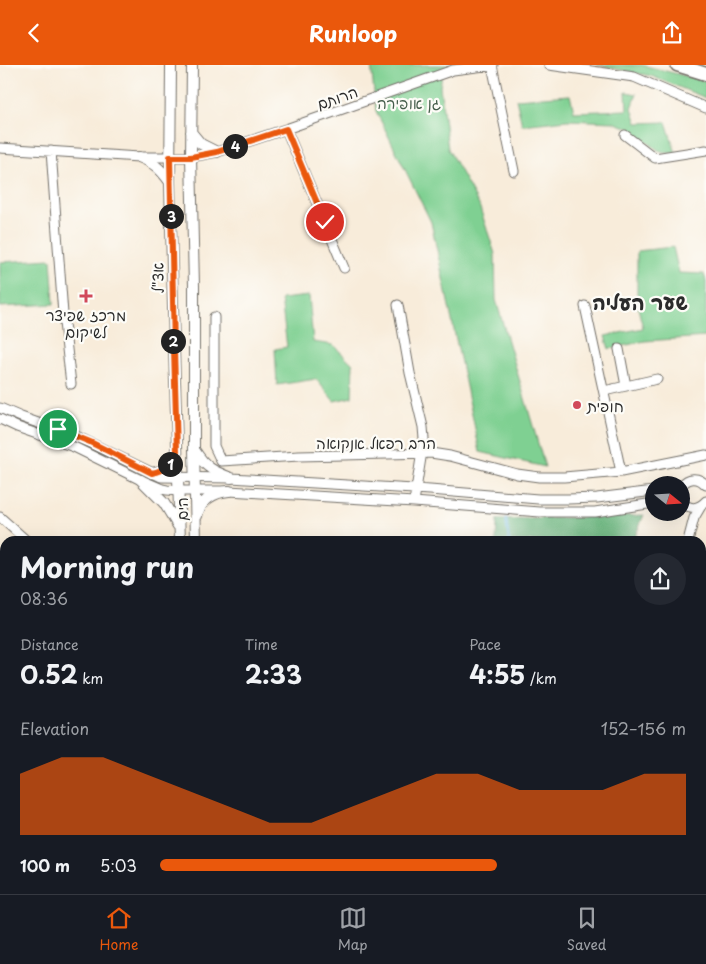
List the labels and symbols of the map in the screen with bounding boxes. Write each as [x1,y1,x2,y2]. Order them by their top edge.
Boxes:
street label: הרותם [313,79,361,115]
park label: גן אופירה [377,91,441,114]
pin: 4 [222,133,248,159]
pin [304,201,346,243]
pin: 3 [158,203,184,229]
street label: אצ"ל [145,262,169,294]
district label: שער העליה [592,287,688,317]
marker: מרכז שפיצר לשיקום [79,289,93,303]
place label: מרכז שפיצר לשיקום [46,303,126,343]
pin: 2 [160,329,186,353]
place label: חופית [586,394,624,417]
marker: חופית [571,399,583,411]
pin [37,408,79,450]
street label: הרב רפאל אנקואה [316,431,436,454]
pin: 1 [158,451,182,477]
north arrow [645,476,690,521]
street label: הים [170,497,193,521]

